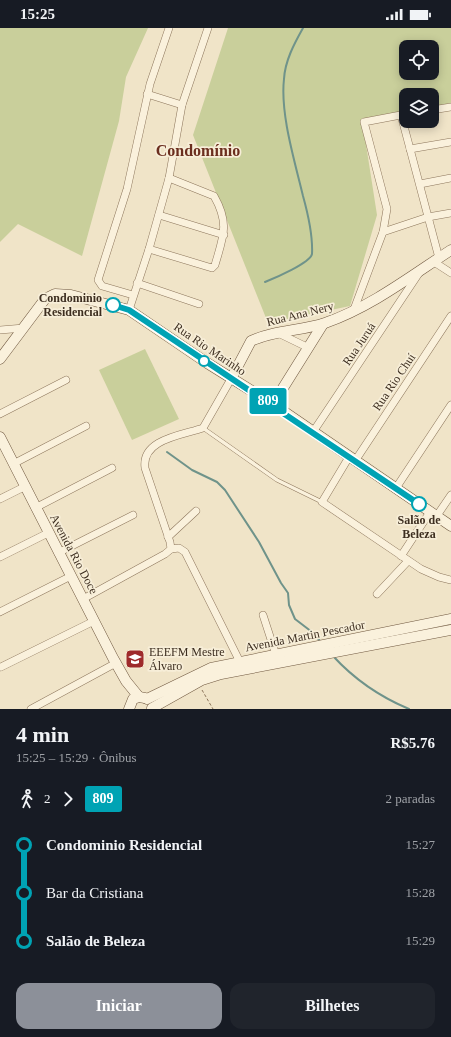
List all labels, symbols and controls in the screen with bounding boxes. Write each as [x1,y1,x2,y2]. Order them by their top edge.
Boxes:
text: 15:25 [20,6,55,22]
map controls [399,40,439,128]
button: locate [399,40,439,80]
button: layers [399,88,439,128]
district label: Condomínio [156,142,240,159]
place label: Condominio Residencial [39,291,103,319]
marker: Condominio Residencial [105,297,121,313]
street label: Rua Ana Nery [265,299,335,329]
street label: Rua Juruá [340,319,379,368]
street label: Rua Rio Marinho [171,320,249,378]
street label: Rua Rio Chuí [370,350,419,413]
unlabelled marker [198,355,210,367]
line badge: 809 [245,388,291,414]
text: 809 [258,393,279,408]
marker: Salão de Beleza [411,496,427,512]
street label: Avenida Rio Doce [47,512,101,596]
place label: Salão de Beleza [397,513,441,541]
street label: Avenida Martin Pescador [244,618,366,654]
place label: EEEFM Mestre Álvaro [149,645,225,673]
school or university icon: EEEFM Mestre Álvaro [124,648,146,670]
text: 4 min [16,722,69,747]
text: R$5.76 [390,735,435,751]
text: 15:25 – 15:29 · Ônibus [16,750,137,765]
icon: walk [16,788,38,810]
icon: forward [57,788,79,810]
text: 2 [44,791,51,806]
text: 809 [93,791,114,806]
text: 2 paradas [386,791,435,806]
text: Condominio Residencial [46,837,202,853]
text: 15:27 [405,837,435,852]
text: Bar da Cristiana [46,885,143,901]
text: 15:28 [405,885,435,900]
text: Salão de Beleza [46,933,145,949]
text: 15:29 [405,933,435,948]
button: Iniciar [16,983,222,1029]
button: Bilhetes [230,983,435,1029]

